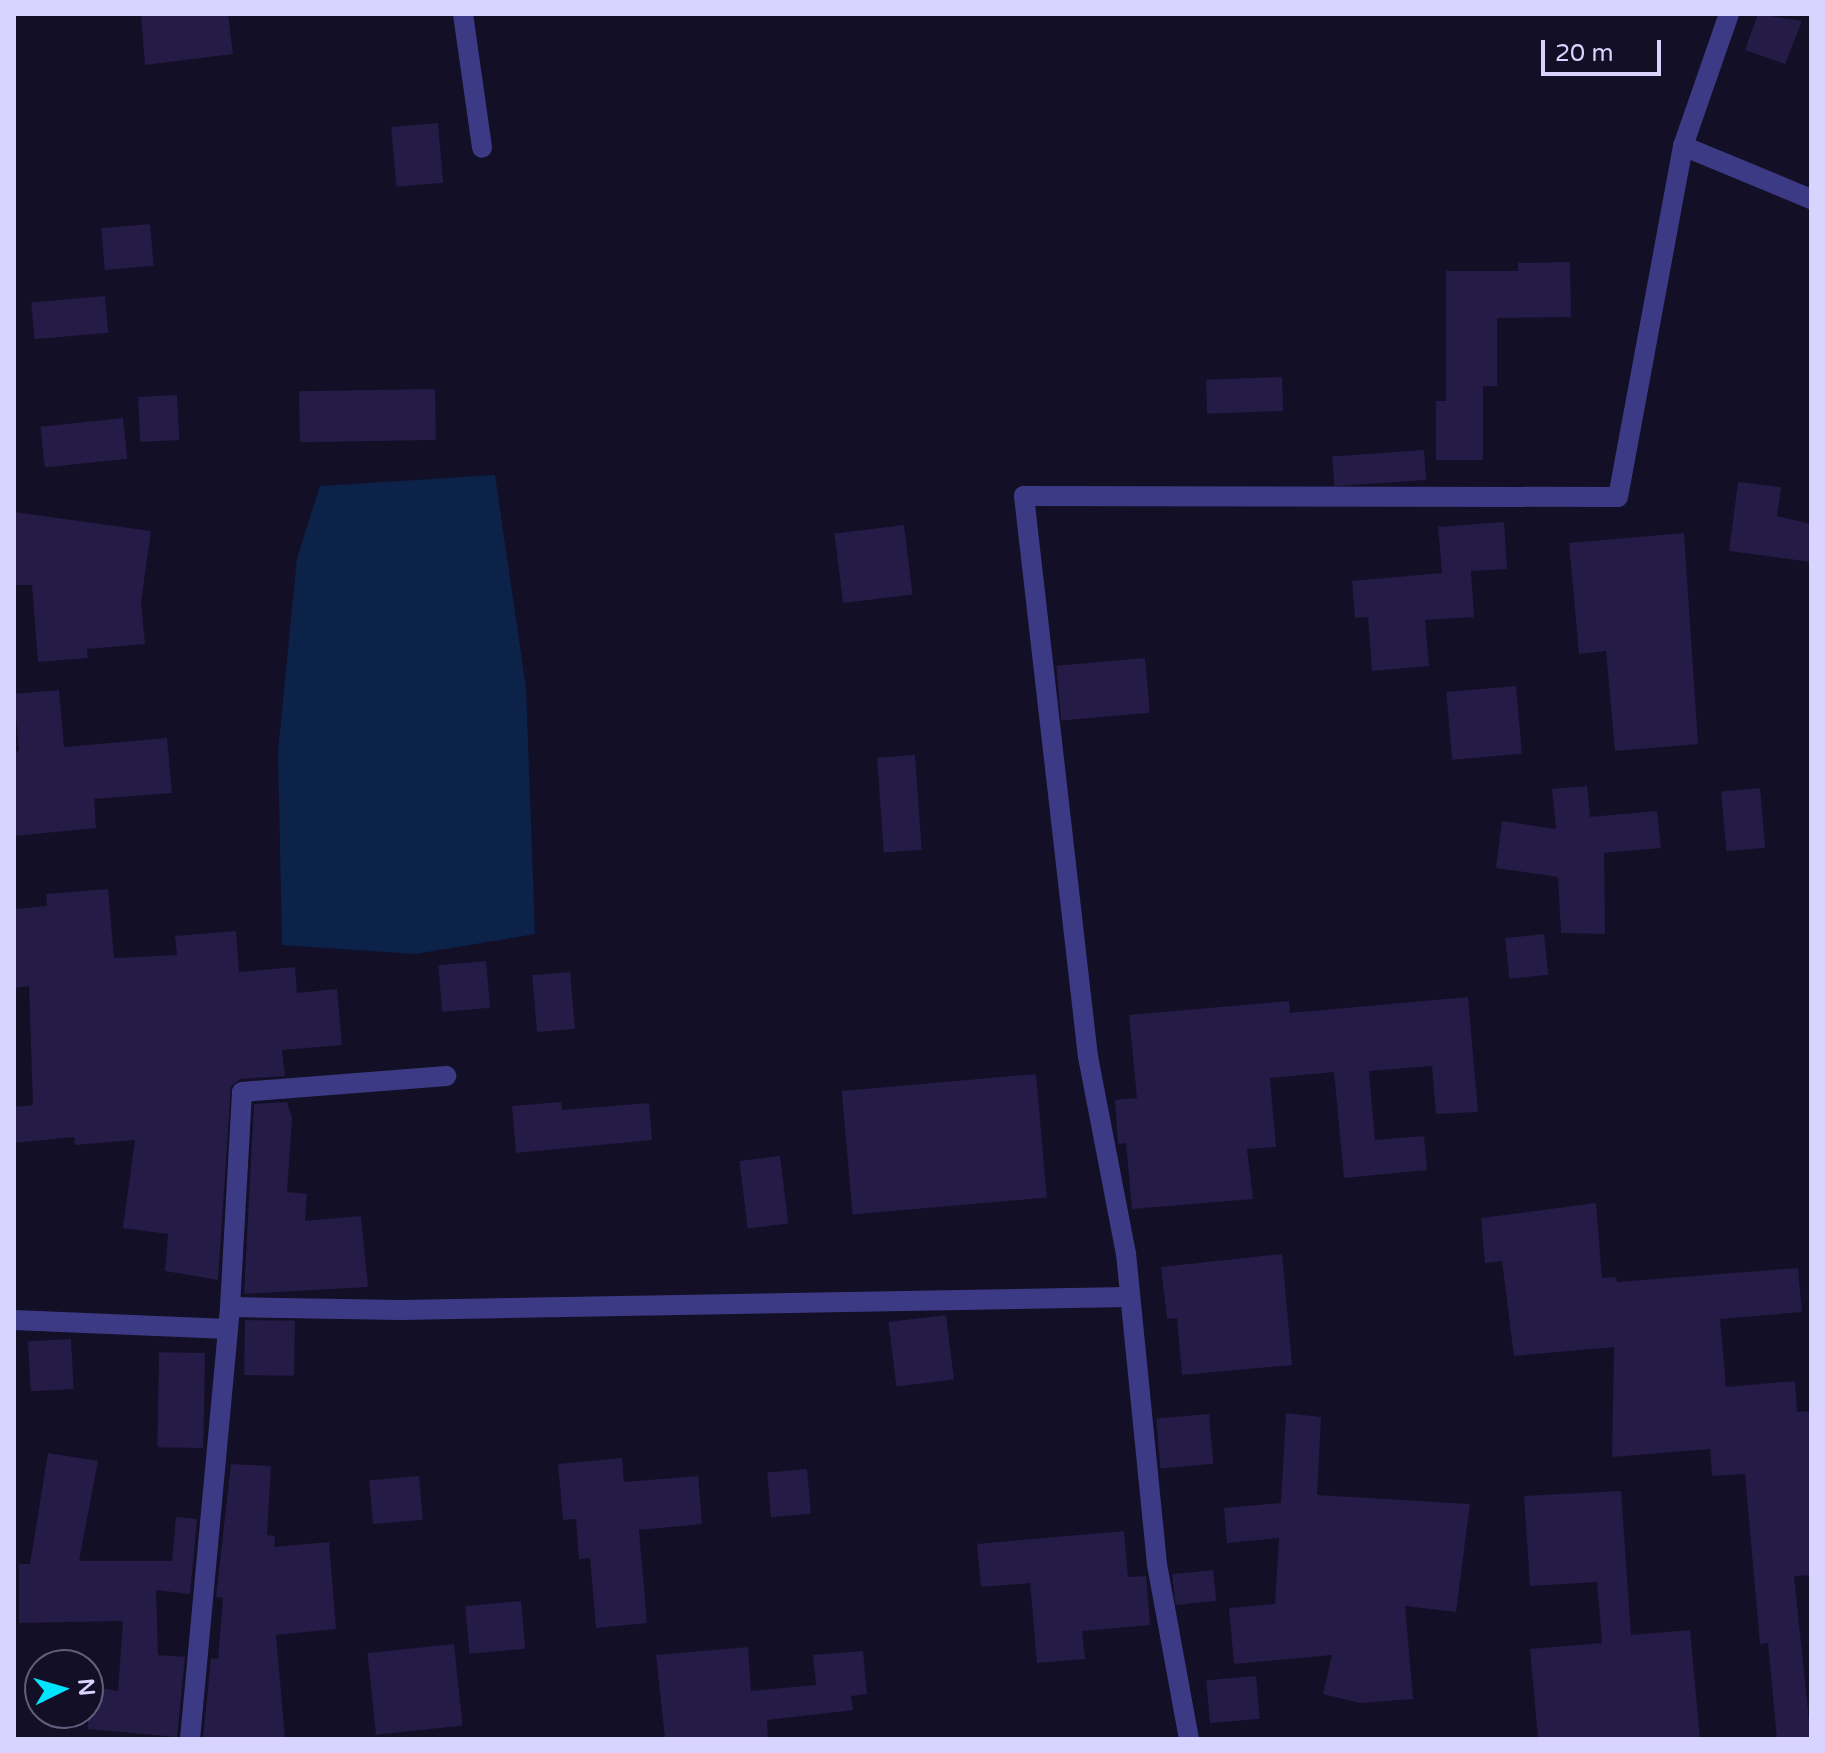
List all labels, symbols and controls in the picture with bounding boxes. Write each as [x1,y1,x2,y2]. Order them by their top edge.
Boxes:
scale bar [1545,24,1665,74]
text: 20 m [1555,39,1613,68]
north arrow [24,1649,104,1729]
text: N [72,1677,100,1697]

